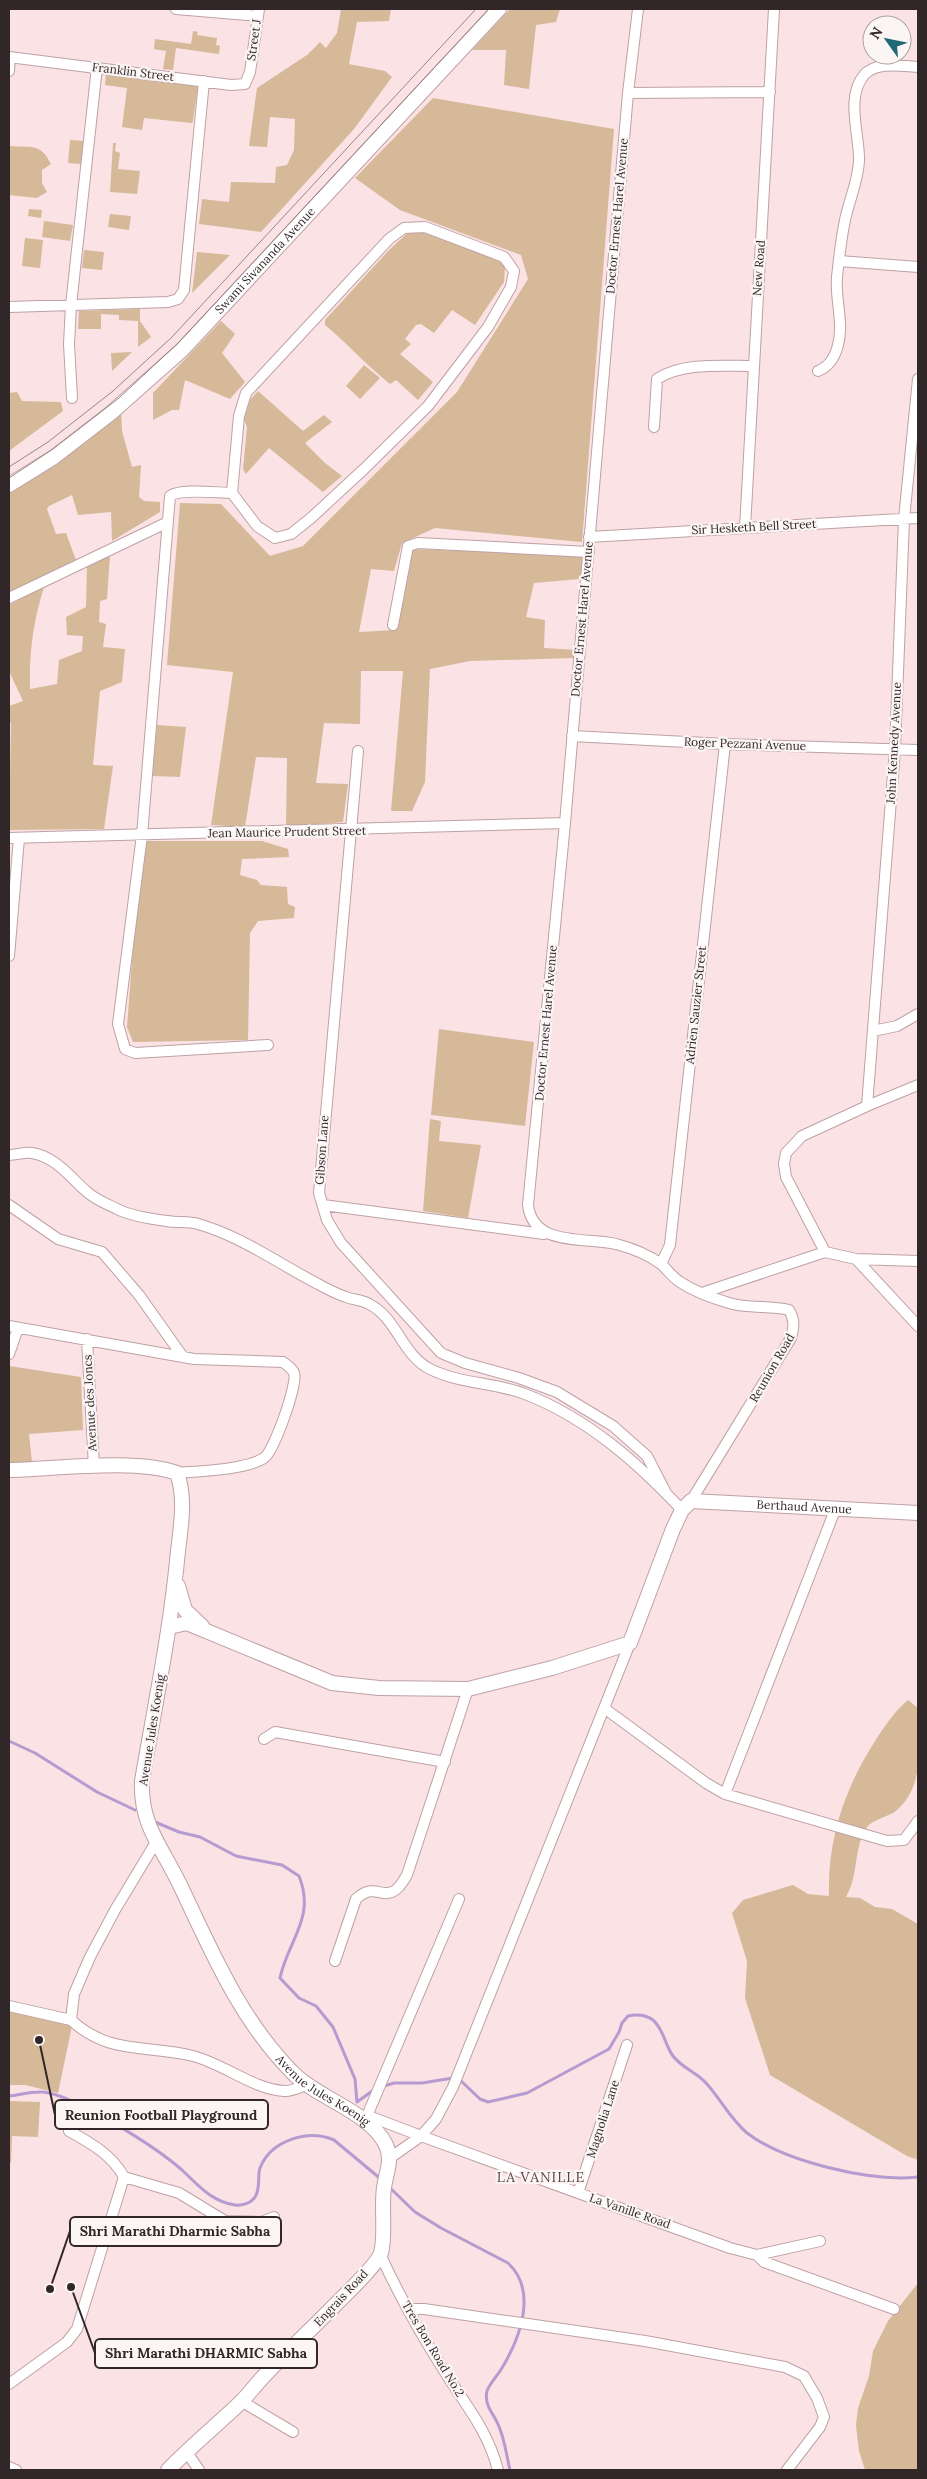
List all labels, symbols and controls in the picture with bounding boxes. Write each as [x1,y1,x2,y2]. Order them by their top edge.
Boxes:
north arrow [862,15,912,65]
street label: Street J [243,18,264,62]
text: N [866,23,887,42]
street label: Franklin Street [91,59,175,84]
street label: Doctor Ernest Harel Avenue [602,137,631,294]
street label: Swami Sivananda Avenue [212,203,318,317]
street label: New Road [749,239,768,296]
street label: Sir Hesketh Bell Street [691,516,817,537]
street label: Doctor Ernest Harel Avenue [567,540,596,697]
street label: John Kennedy Avenue [883,681,904,805]
street label: Roger Pezzani Avenue [684,734,807,753]
street label: Jean Maurice Prudent Street [207,823,367,840]
street label: Doctor Ernest Harel Avenue [531,944,560,1101]
street label: Adrien Sauzier Street [682,945,709,1066]
street label: Gibson Lane [312,1114,331,1185]
street label: Reunion Road [746,1331,797,1405]
street label: Avenue des Joncs [79,1354,100,1453]
street label: Berthaud Avenue [756,1496,853,1517]
street label: Avenue Jules Koenig [135,1673,168,1788]
street label: Avenue Jules Koenig [272,2051,374,2129]
street label: Magnolia Lane [583,2077,622,2160]
callout: Reunion Football Playground [55,2100,268,2129]
text: Reunion Football Playground [65,2106,257,2124]
district label: LA VANILLE [497,2168,585,2186]
street label: La Vanille Road [588,2190,673,2231]
callout: Shri Marathi Dharmic Sabha [70,2217,281,2246]
text: Shri Marathi Dharmic Sabha [80,2222,271,2240]
street label: Engrais Road [310,2266,371,2329]
street label: Tres Bon Road No.2 [399,2298,468,2399]
callout: Shri Marathi DHARMIC Sabha [95,2339,317,2368]
text: Shri Marathi DHARMIC Sabha [105,2344,308,2362]

